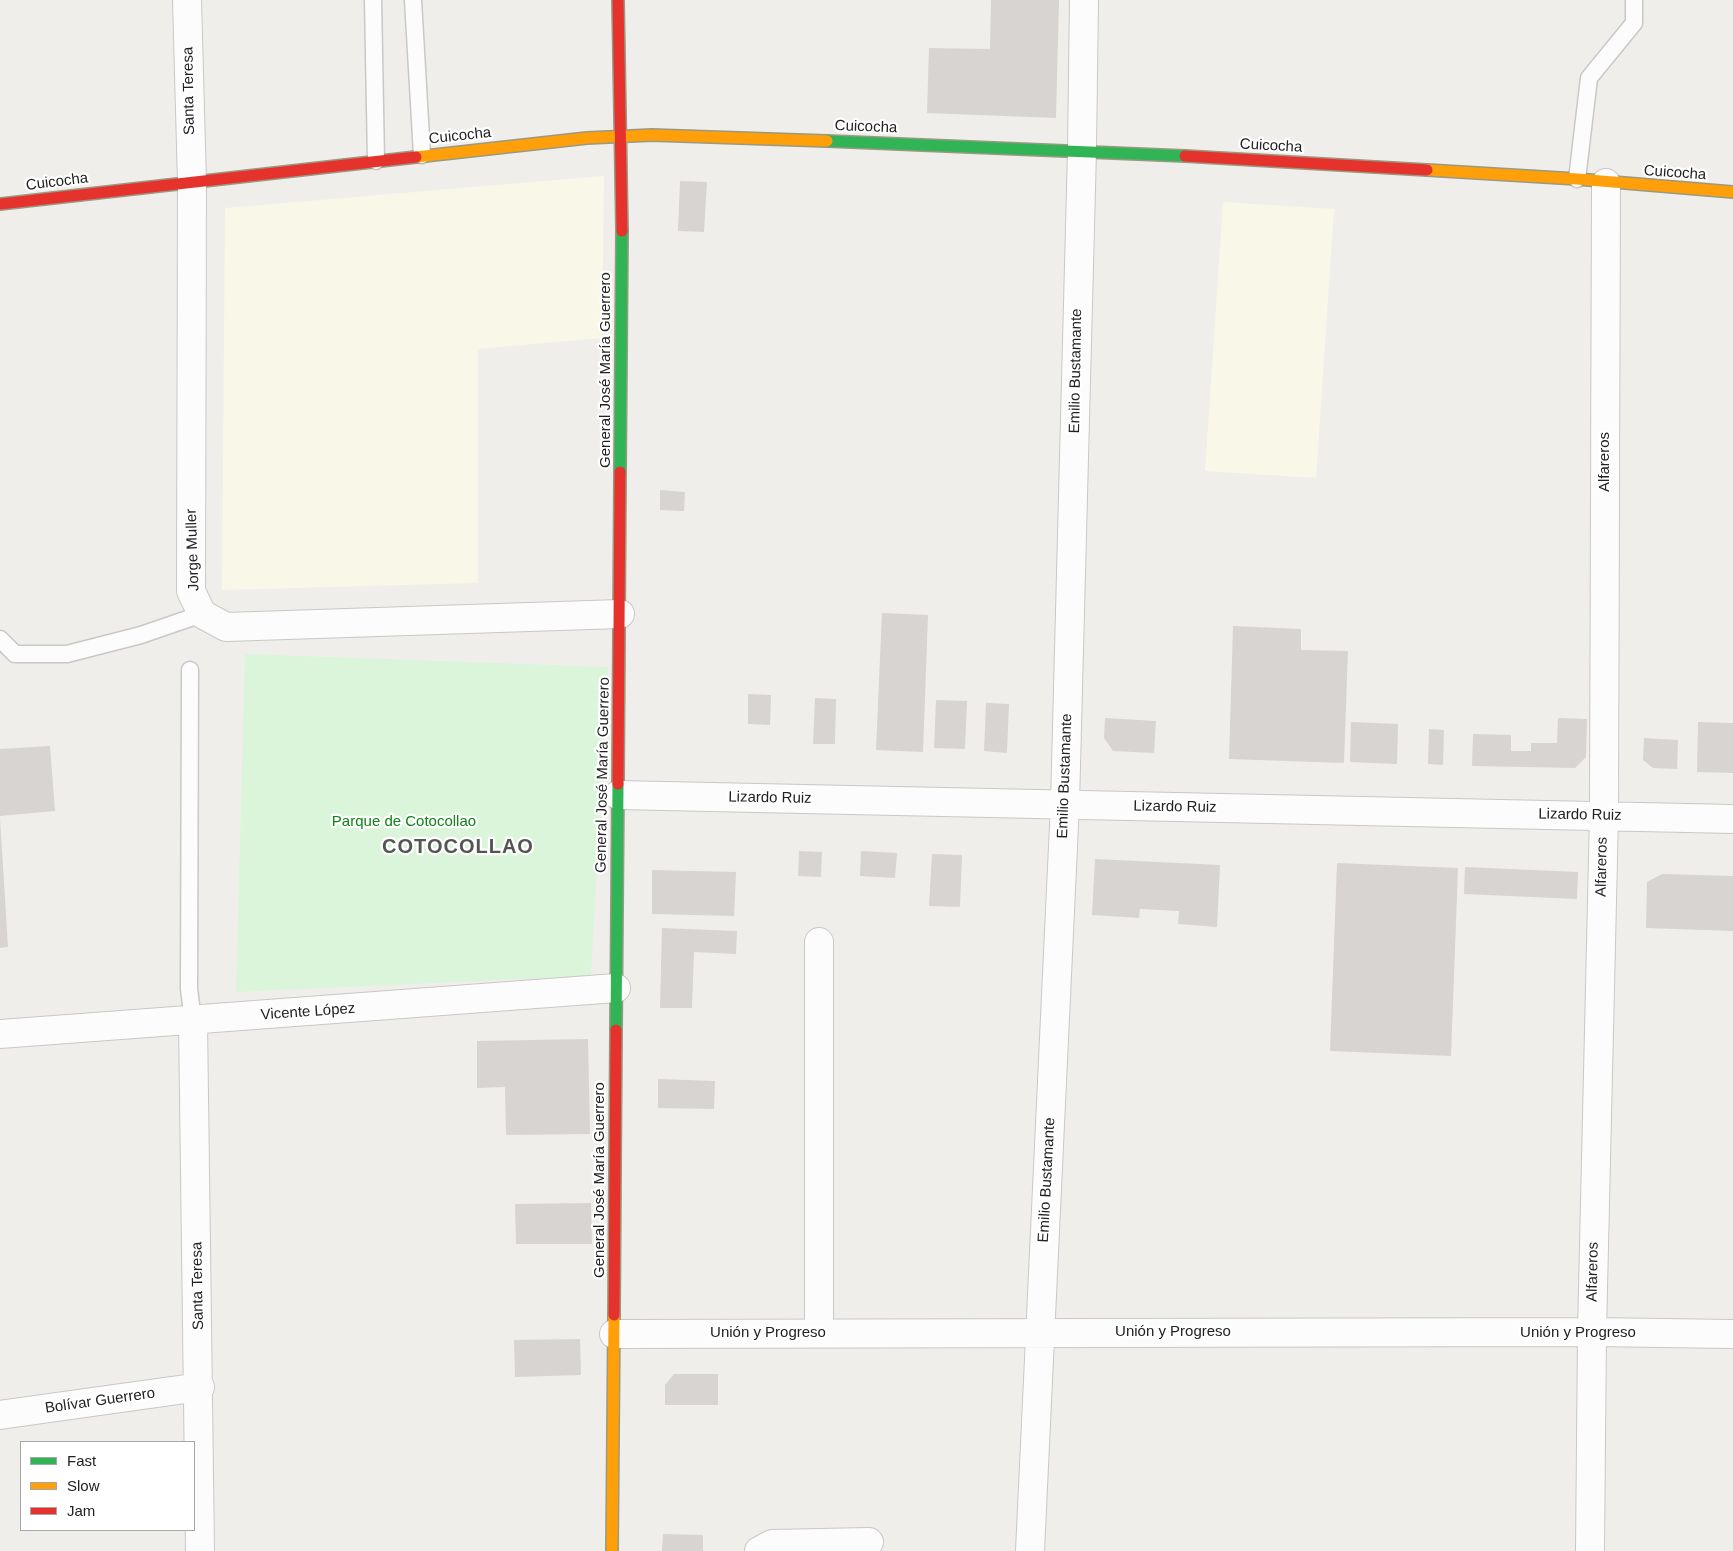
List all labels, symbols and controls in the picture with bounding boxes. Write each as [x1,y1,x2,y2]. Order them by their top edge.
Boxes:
street label: Santa Teresa [179,47,199,135]
street label: Cuicocha [834,117,898,137]
street label: Cuicocha [428,124,492,148]
street label: Cuicocha [1239,135,1303,157]
street label: Cuicocha [1643,162,1707,184]
street label: Cuicocha [25,169,89,195]
street label: General José María Guerrero [597,272,615,468]
street label: Emilio Bustamante [1066,308,1086,434]
street label: Alfareros [1596,432,1614,492]
street label: Jorge Muller [183,508,203,592]
street label: General José María Guerrero [592,677,614,873]
street label: Emilio Bustamante [1054,713,1076,839]
street label: Lizardo Ruiz [728,788,812,808]
street label: Lizardo Ruiz [1133,797,1217,817]
street label: Lizardo Ruiz [1538,805,1622,825]
park label: Parque de Cotocollao [332,813,476,831]
district label: COTOCOLLAO [381,835,535,859]
street label: Alfareros [1592,837,1612,897]
street label: Vicente López [260,1000,356,1024]
street label: General José María Guerrero [591,1082,609,1278]
street label: Emilio Bustamante [1035,1117,1059,1243]
street label: Santa Teresa [188,1242,208,1330]
street label: Alfareros [1583,1242,1603,1302]
street label: Unión y Progreso [1115,1323,1231,1341]
street label: Unión y Progreso [710,1324,826,1342]
street label: Unión y Progreso [1520,1324,1636,1342]
street label: Bolívar Guerrero [44,1384,156,1418]
legend [20,1441,195,1531]
text: Fast [67,1452,96,1469]
text: Slow [67,1477,100,1494]
text: Jam [67,1502,95,1519]

